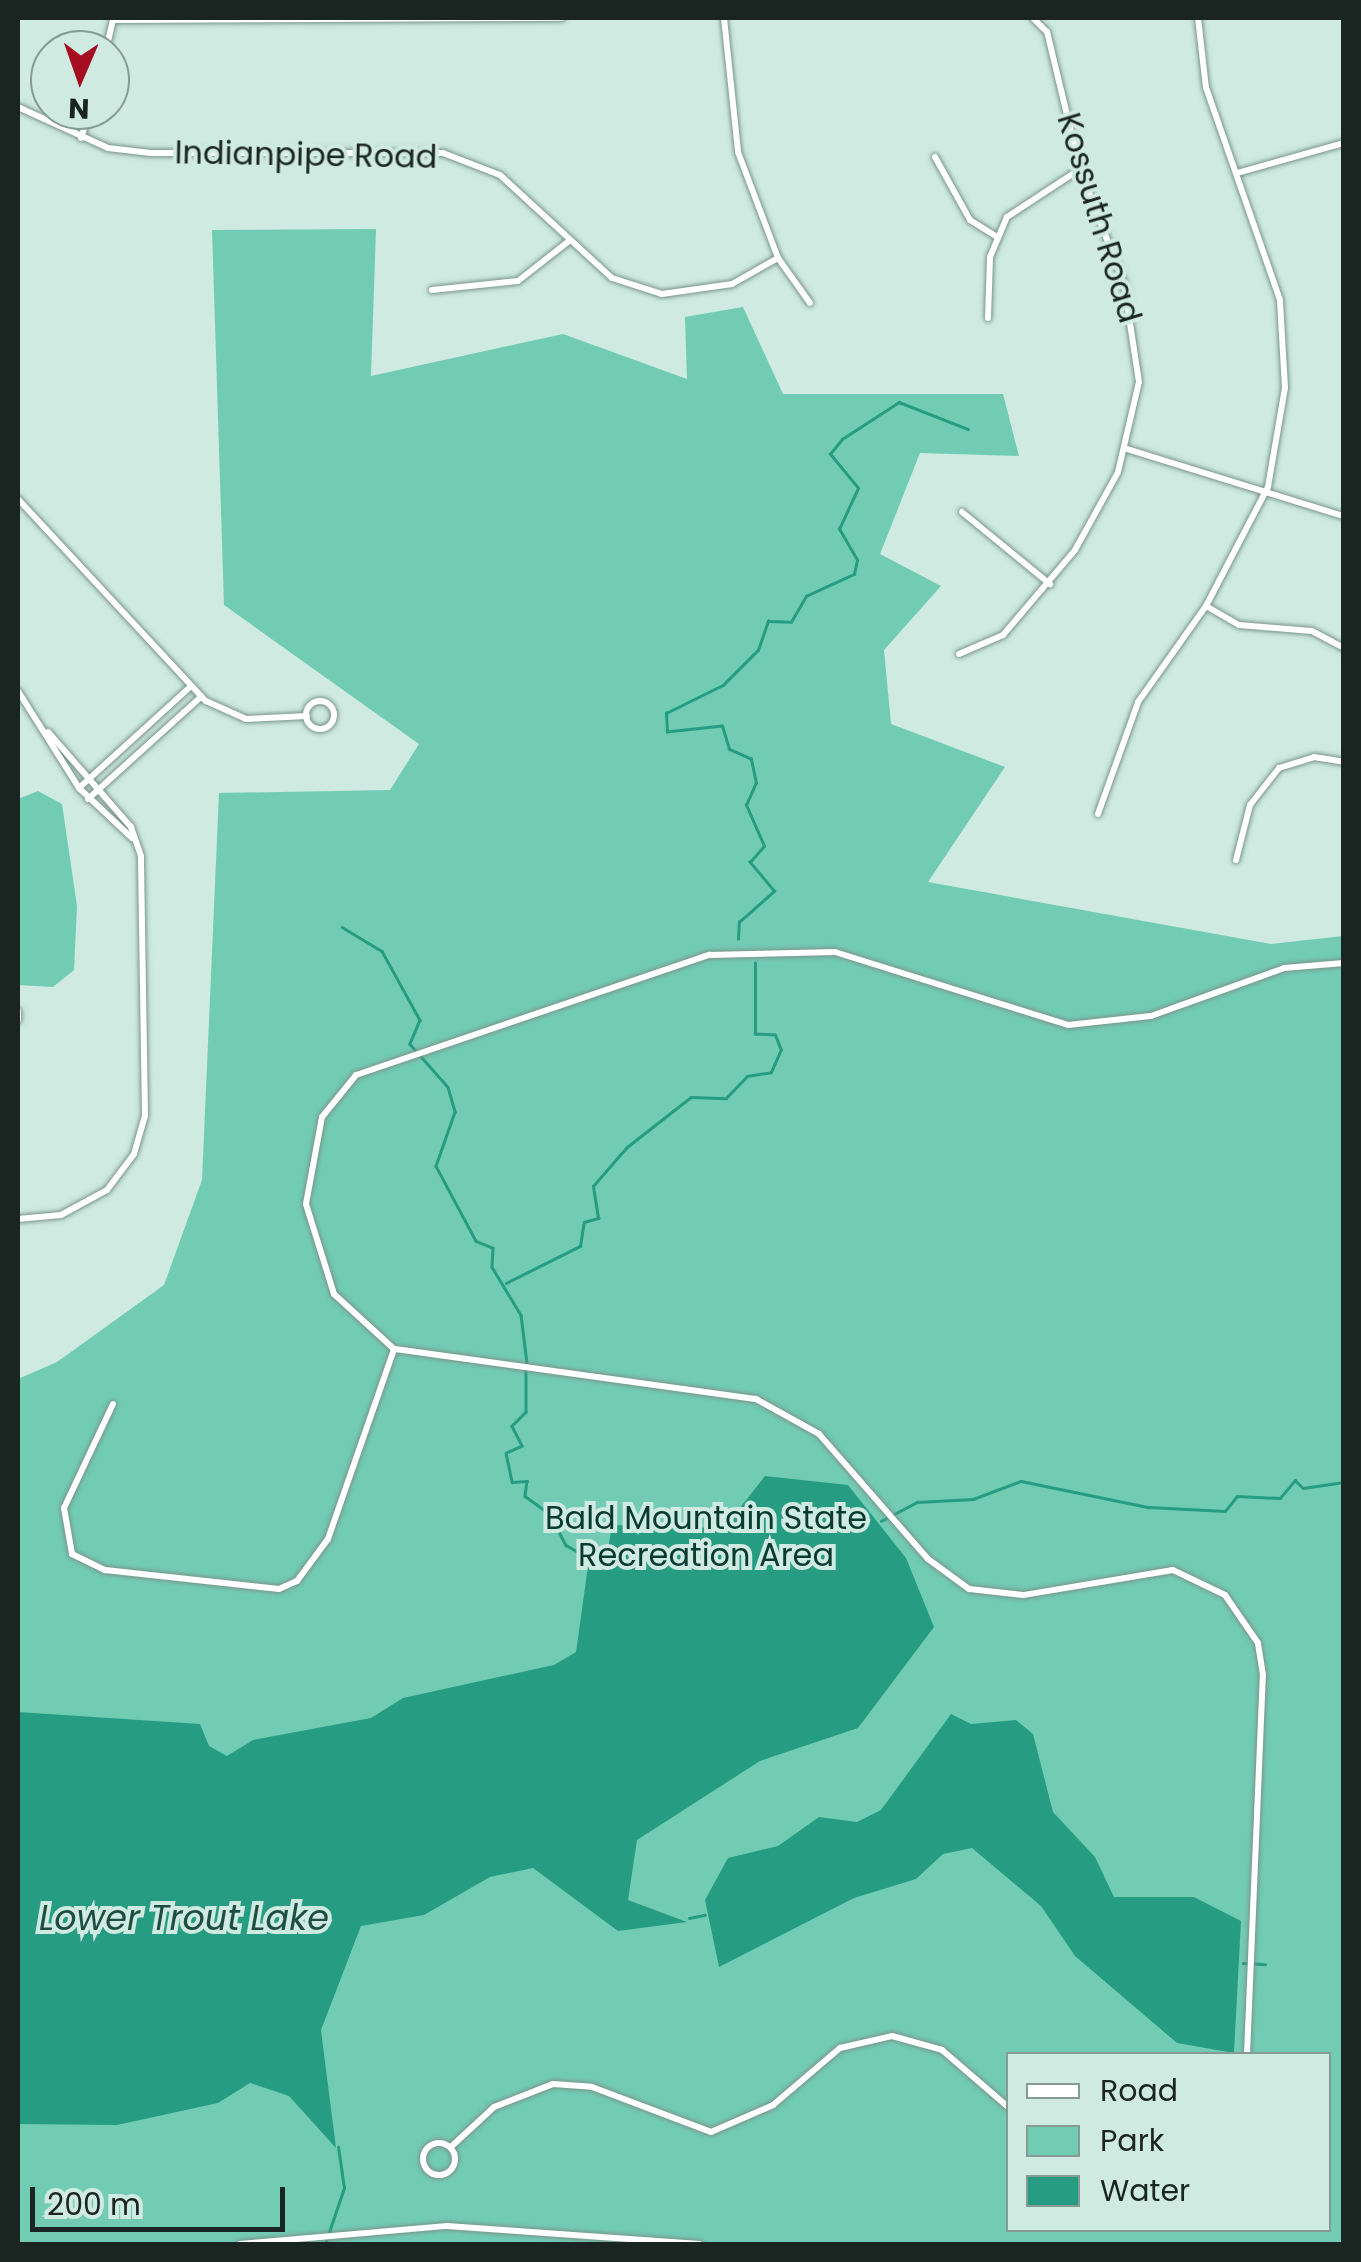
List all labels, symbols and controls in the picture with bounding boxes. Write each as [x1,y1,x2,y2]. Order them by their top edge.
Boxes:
north arrow [30,30,130,130]
text: N [68,89,90,128]
street label: Kossuth Road [1049,108,1149,328]
street label: Indianpipe Road [174,134,438,176]
park label: Bald Mountain State Recreation Area [545,1500,867,1575]
water label: Lower Trout Lake [39,1897,329,1939]
legend [1006,2052,1331,2232]
text: Road [1100,2069,1178,2112]
text: Park [1100,2119,1164,2162]
scale bar [35,2167,290,2229]
text: Water [1100,2169,1190,2212]
text: 200 m [47,2183,141,2226]

